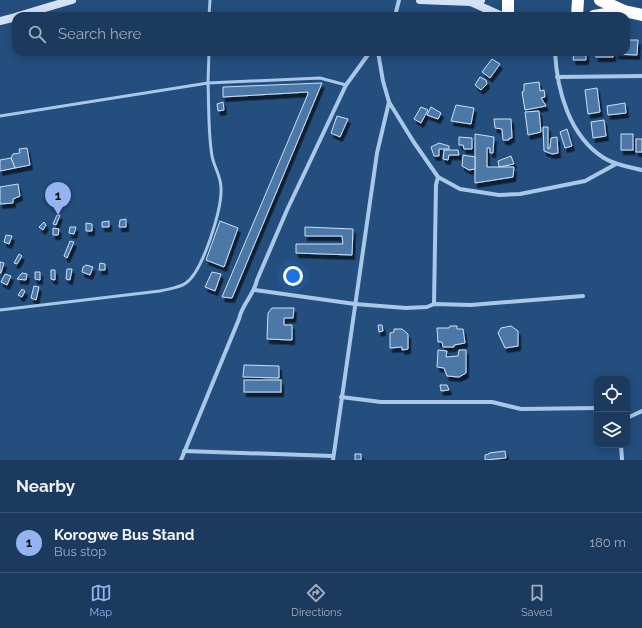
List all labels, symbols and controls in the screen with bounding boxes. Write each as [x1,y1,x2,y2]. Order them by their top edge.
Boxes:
search box [12,12,630,56]
icon: search [26,23,48,45]
text: Search here [58,25,141,43]
pin: 1 [45,182,71,215]
your location [283,266,303,286]
map controls [594,376,630,448]
button: locate [594,376,630,412]
button: layers [594,412,630,448]
text: Nearby [16,476,75,496]
text: Korogwe Bus Stand [54,526,194,544]
text: 1 [26,535,32,550]
text: 180 m [590,535,626,550]
text: Bus stop [54,544,106,559]
tab: Map [90,582,112,619]
tab: Directions [291,582,342,619]
tab: Saved [521,582,552,619]

